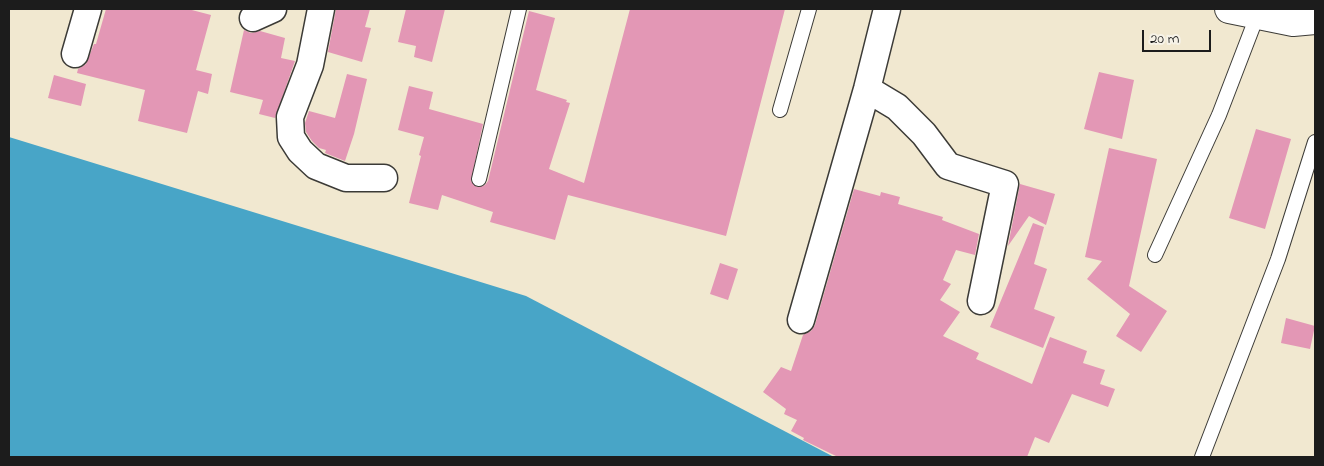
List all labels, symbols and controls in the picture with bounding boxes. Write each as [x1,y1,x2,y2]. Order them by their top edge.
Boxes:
scale bar [1144,20,1213,52]
text: 20 m [1150,28,1179,50]

